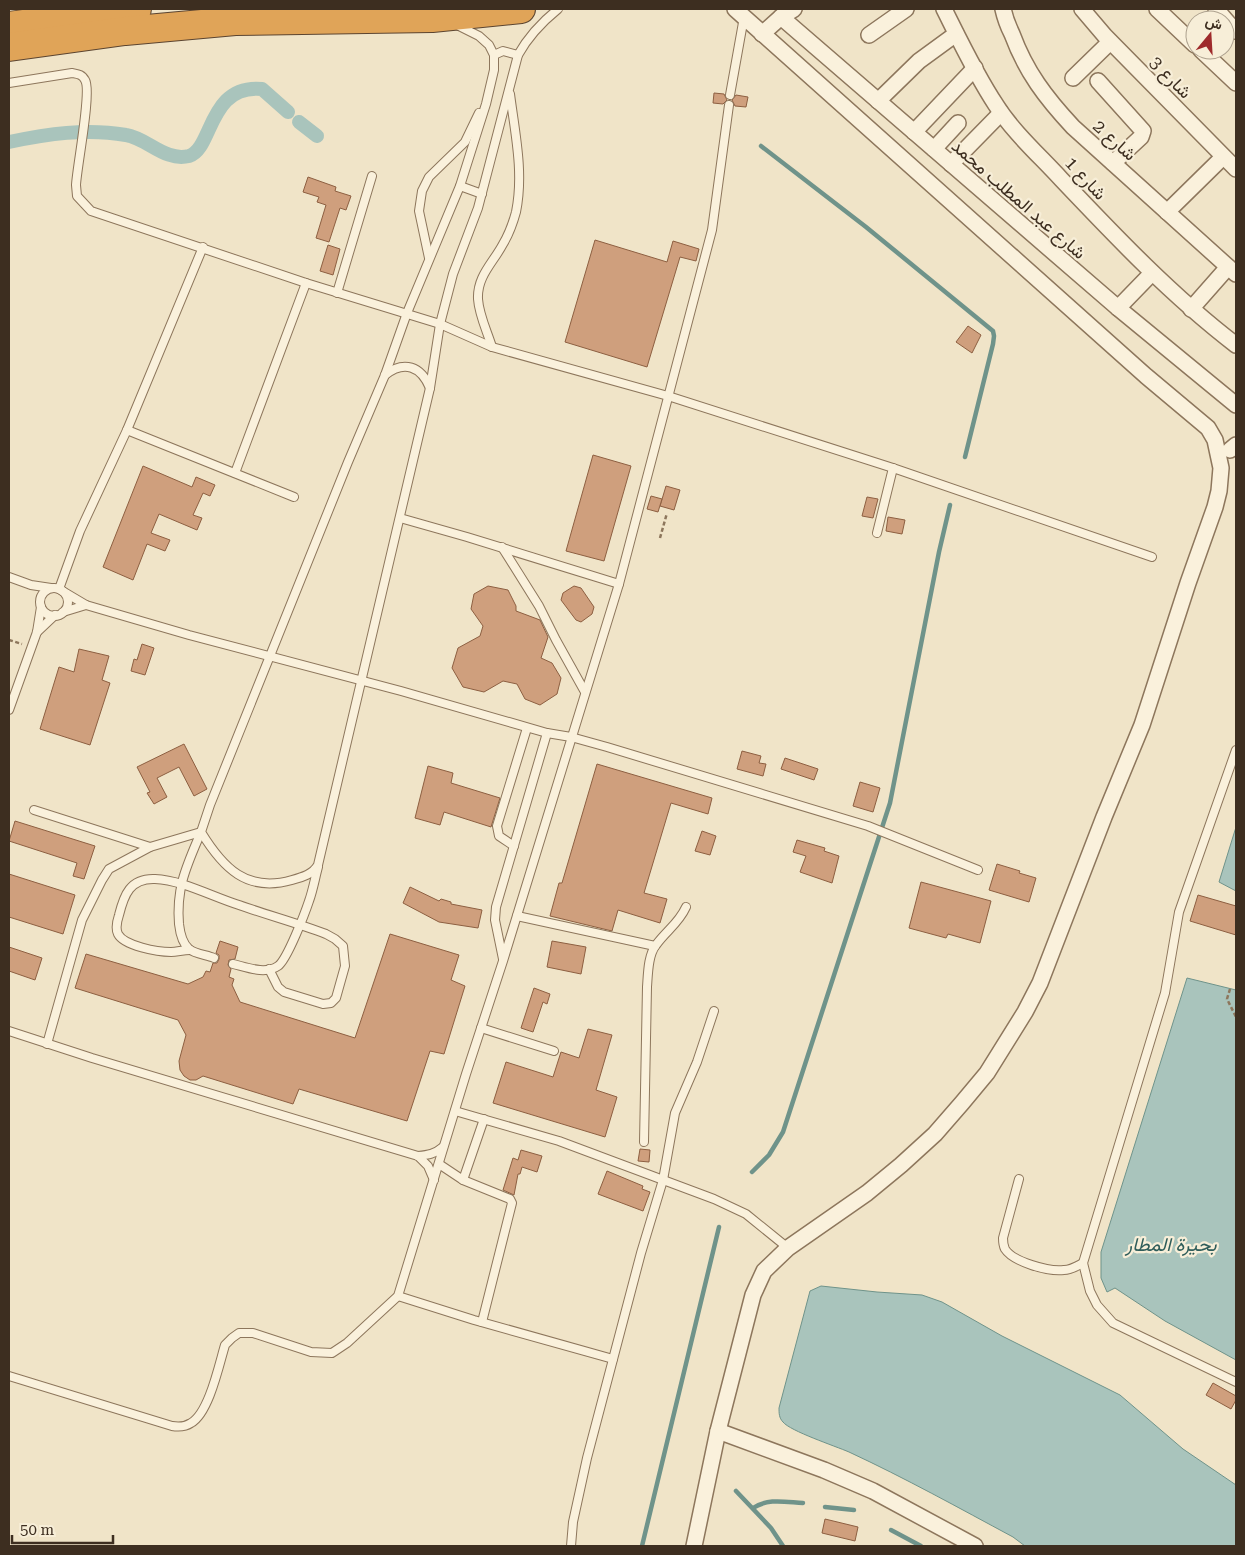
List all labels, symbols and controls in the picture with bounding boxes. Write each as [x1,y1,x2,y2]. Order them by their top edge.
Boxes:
north arrow [1185,10,1235,60]
text: ش [1203,12,1225,34]
street label: شارع 3 [1144,51,1196,104]
street label: شارع 2 [1088,115,1141,166]
street label: شارع عبد المطلب محمد [946,135,1090,265]
street label: شارع 1 [1060,152,1111,205]
water label: بحيرة المطار [1125,1233,1218,1256]
scale bar [12,1512,114,1544]
text: 50 m [20,1521,55,1539]

